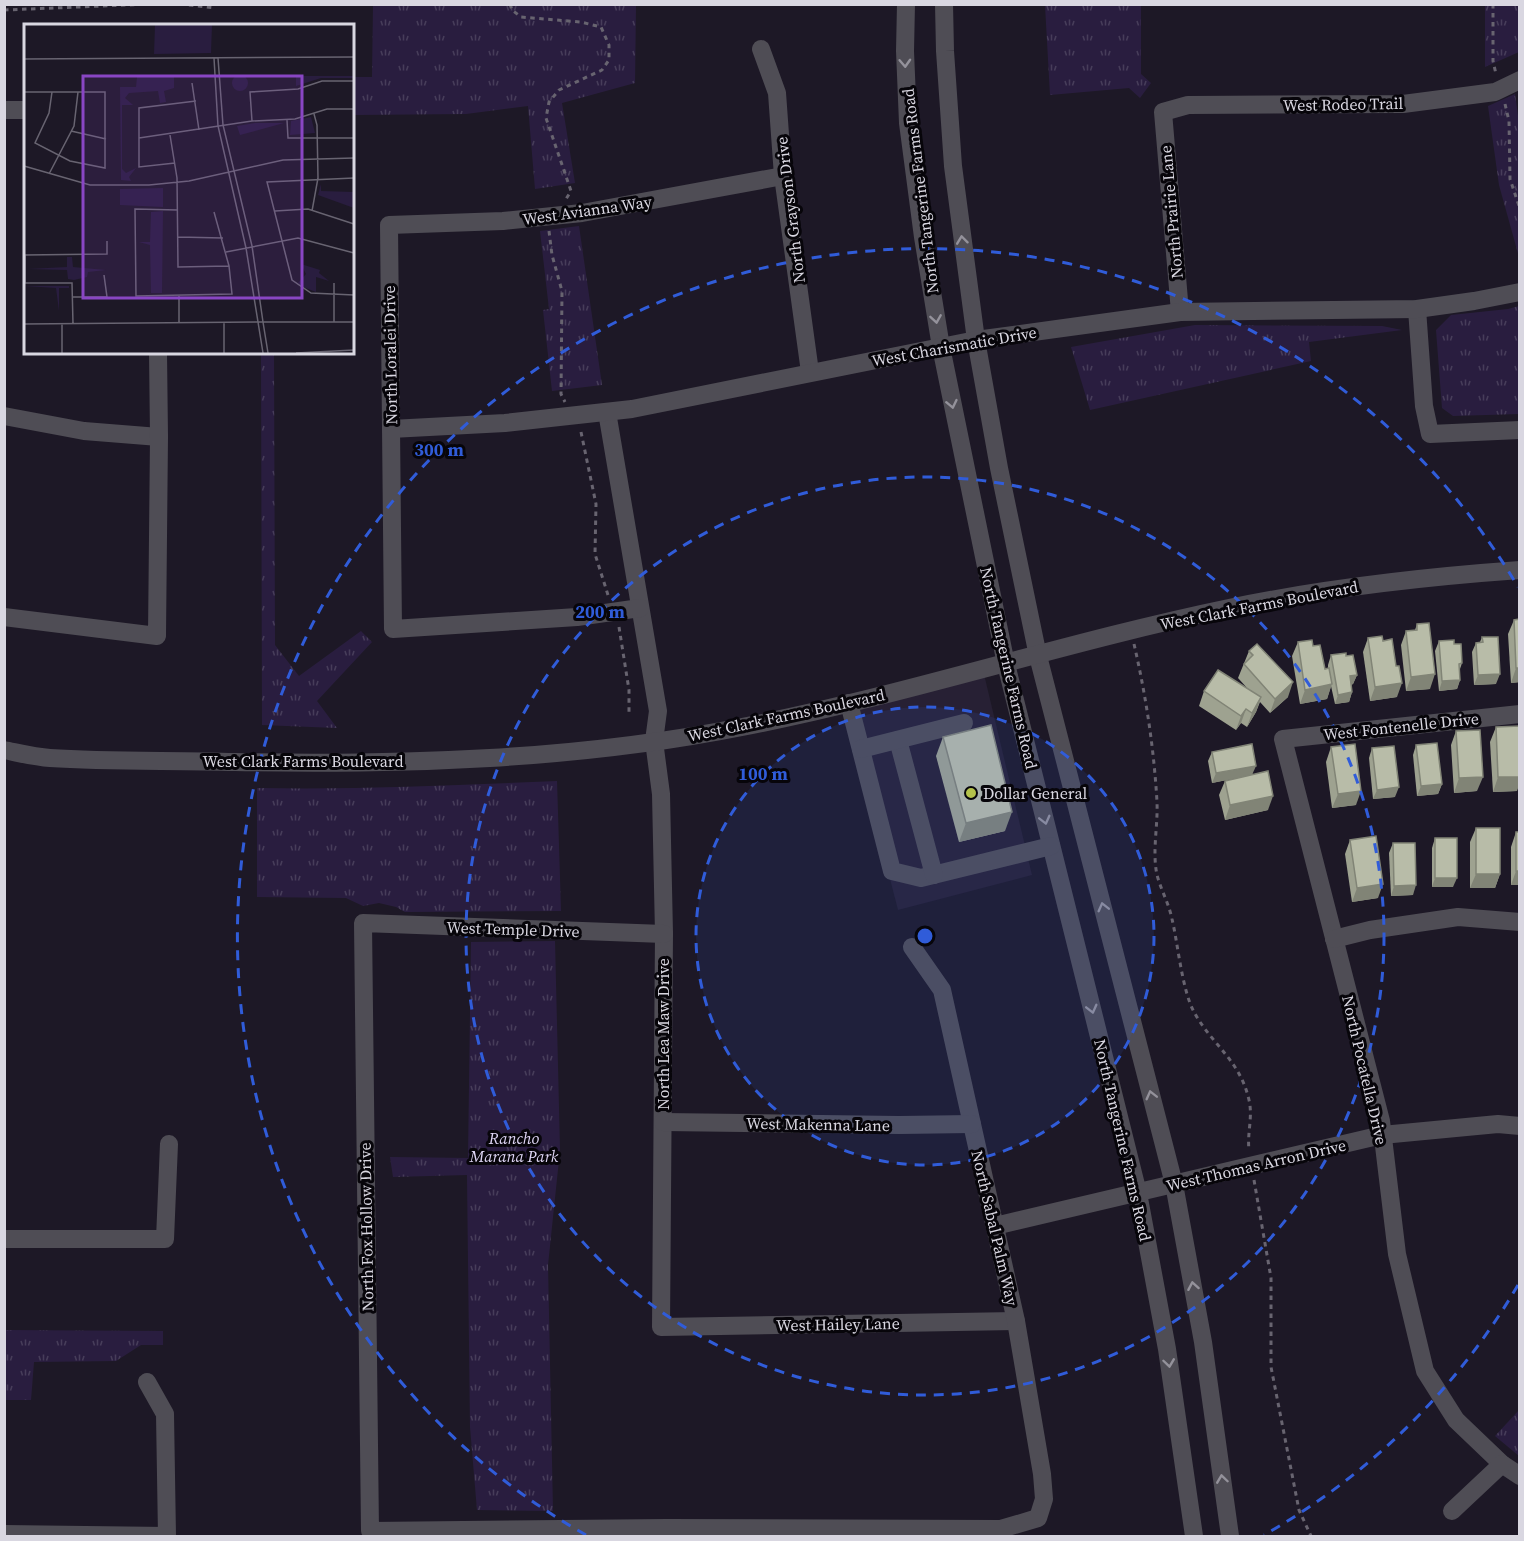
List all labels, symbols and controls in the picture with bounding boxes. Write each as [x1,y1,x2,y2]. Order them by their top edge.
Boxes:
inset map [24,24,354,354]
one-way arrow [899,58,912,67]
street label: North Tangerine Farms Road [896,87,944,295]
street label: West Rodeo Trail [1283,92,1404,116]
street label: North Grayson Drive [770,136,810,284]
street label: North Prairie Lane [1154,144,1188,280]
street label: West Avianna Way [521,190,654,230]
one-way arrow [957,236,969,245]
street label: North Loralei Drive [378,285,402,425]
one-way arrow [929,314,942,324]
street label: West Charismatic Drive [870,321,1038,371]
one-way arrow [945,399,958,409]
text: 300 m [414,437,464,462]
street label: North Tangerine Farms Road [975,565,1043,771]
street label: West Clark Farms Boulevard [1158,575,1360,635]
text: 200 m [575,599,625,624]
street label: West Clark Farms Boulevard [685,683,887,747]
street label: West Fontenelle Drive [1322,707,1480,745]
street label: West Clark Farms Boulevard [202,750,404,772]
text: 100 m [738,761,788,786]
place label: Dollar General [983,782,1088,804]
marker: Dollar General [964,786,978,800]
one-way arrow [1037,814,1050,824]
one-way arrow [1097,902,1110,912]
street label: West Temple Drive [446,916,580,942]
centre of rings [915,926,935,946]
street label: North Lea Maw Drive [652,958,674,1110]
street label: North Pocatella Drive [1337,993,1393,1147]
one-way arrow [1085,1003,1097,1014]
street label: North Tangerine Farms Road [1089,1037,1157,1243]
one-way arrow [1146,1091,1159,1101]
street label: West Makenna Lane [746,1112,890,1136]
park label: Rancho Marana Park [469,1127,559,1167]
street label: West Thomas Arron Drive [1164,1134,1348,1196]
street label: North Fox Hollow Drive [354,1142,378,1312]
street label: North Sabal Palm Way [966,1148,1024,1309]
one-way arrow [1187,1281,1200,1291]
street label: West Hailey Lane [776,1312,900,1336]
one-way arrow [1163,1359,1175,1368]
one-way arrow [1216,1474,1228,1483]

